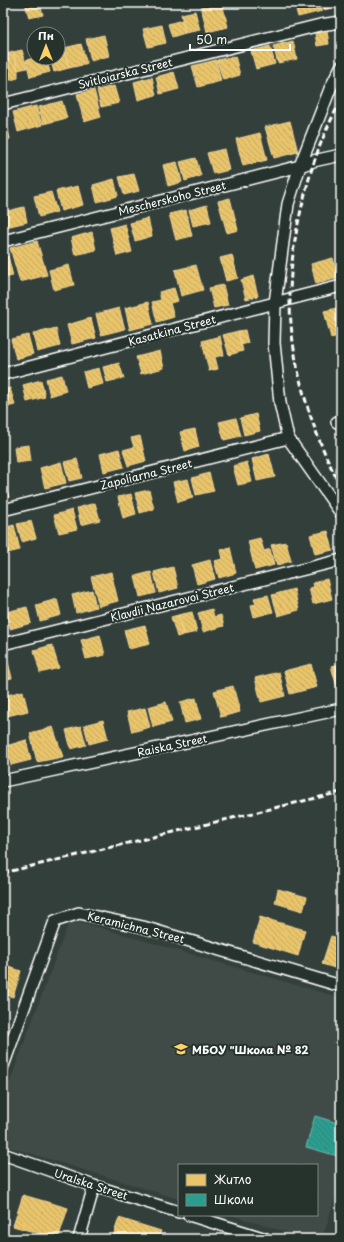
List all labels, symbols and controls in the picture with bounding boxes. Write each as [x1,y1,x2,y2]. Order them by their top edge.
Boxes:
north arrow [26,26,66,66]
scale bar [190,26,290,52]
text: Пн [38,27,54,44]
text: 50 m [196,30,227,48]
street label: Svitloiarska Street [76,53,174,93]
street label: Mescherskoho Street [116,176,228,220]
street label: Kasatkina Street [126,310,218,350]
street label: Zapoliarna Street [98,454,194,494]
street label: Klavdii Nazarovoi Street [108,578,236,626]
street label: Raiska Street [136,729,208,761]
street label: Keramichna Street [86,907,186,947]
school or university icon: МБОУ "Школа № 82 [173,1041,189,1057]
place label: МБОУ "Школа № 82 [192,1041,309,1058]
street label: Uralska Street [52,1164,130,1204]
legend [178,1164,318,1216]
text: Житло [214,1170,252,1188]
text: Школи [214,1190,254,1208]

